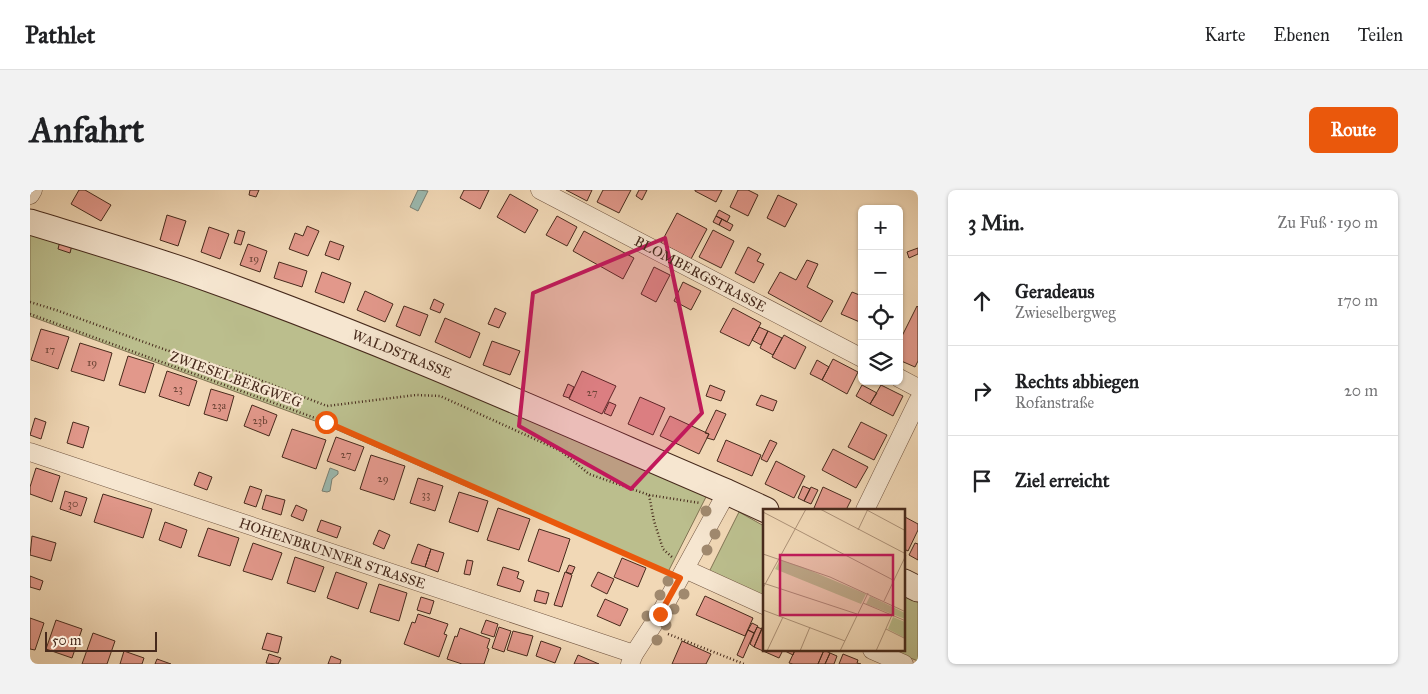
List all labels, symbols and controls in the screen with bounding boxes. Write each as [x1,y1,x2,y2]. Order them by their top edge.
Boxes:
text: Pathlet [25,20,95,50]
text: Karte [1205,24,1246,46]
text: Ebenen [1274,24,1330,46]
text: Teilen [1358,24,1403,46]
button: Route [1309,107,1398,153]
text: Anfahrt [30,109,144,152]
map controls [858,205,903,385]
button: + [858,205,903,250]
text: 3 Min. [968,210,1024,236]
text: Zu Fuß · 190 m [1278,213,1378,232]
street label: BLOMBERGSTRASSE [631,233,769,316]
button: − [858,250,903,295]
house number: 19 [249,252,259,265]
text: Geradeaus [1015,280,1094,303]
icon: ahead [968,287,996,315]
text: 170 m [1337,291,1378,310]
button: locate [858,295,903,340]
text: Zwieselbergweg [1015,303,1116,322]
street label: WALDSTRASSE [349,326,455,382]
button: layers [858,340,903,385]
house number: 17 [45,343,55,356]
street label: ZWIESELBERGWEG [168,348,304,411]
house number: 19 [87,356,97,369]
text: Rechts abbiegen [1015,370,1139,393]
icon: right [968,377,996,405]
text: 20 m [1344,381,1378,400]
house number: 23 [173,382,183,395]
house number: 27 [587,386,598,399]
text: Rofanstraße [1015,393,1094,412]
house number: 23a [212,399,227,412]
route start [315,411,338,434]
house number: 23b [252,414,268,427]
house number: 27 [341,448,352,461]
icon: arrive [968,467,996,495]
text: Ziel erreicht [1015,469,1109,492]
house number: 29 [377,472,389,485]
house number: 33 [422,488,430,501]
house number: 30 [68,497,78,510]
inset map [763,509,906,652]
street label: HOHENBRUNNER STRASSE [237,515,428,593]
route end [649,603,672,626]
scale bar [45,629,158,652]
text: 50 m [52,632,81,649]

